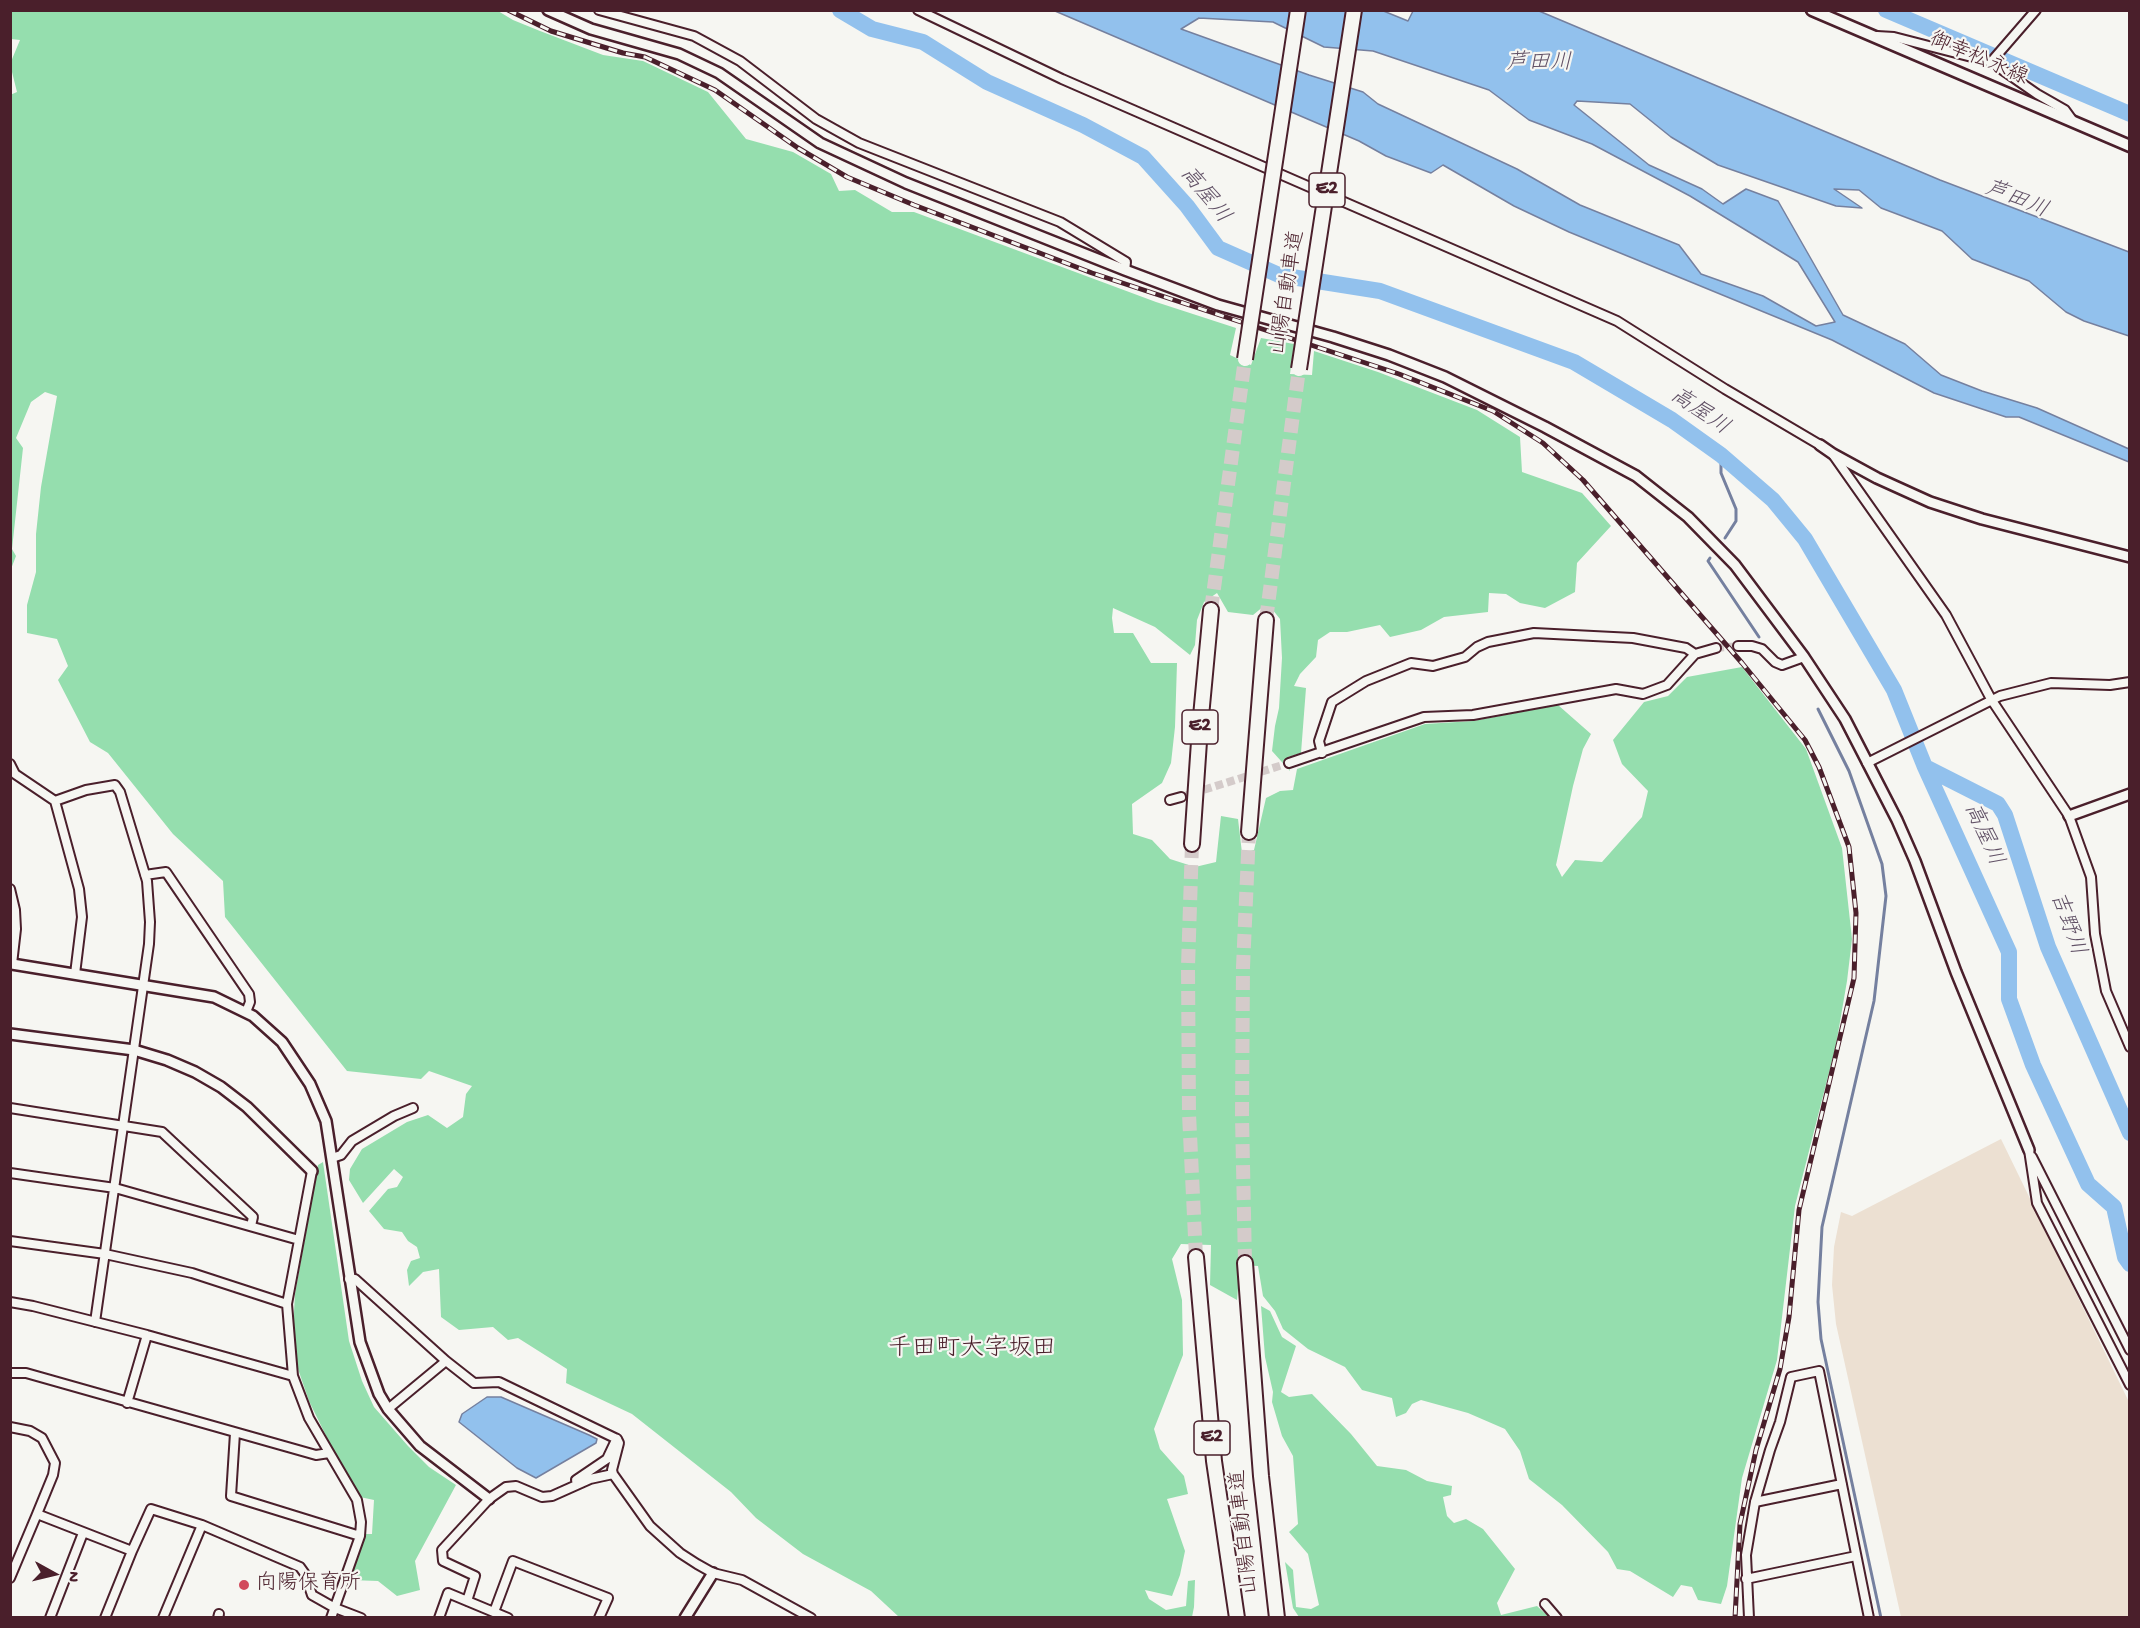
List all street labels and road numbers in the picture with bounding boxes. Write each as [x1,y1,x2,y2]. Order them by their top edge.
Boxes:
street label: 御幸松永線 [1925,28,2031,92]
road number: E2 [1309,173,1345,207]
street label: 山陽自動車道 [1267,229,1311,357]
road number: E2 [1182,710,1218,744]
road number: E2 [1194,1421,1230,1455]
street label: 山陽自動車道 [1227,1468,1265,1596]

